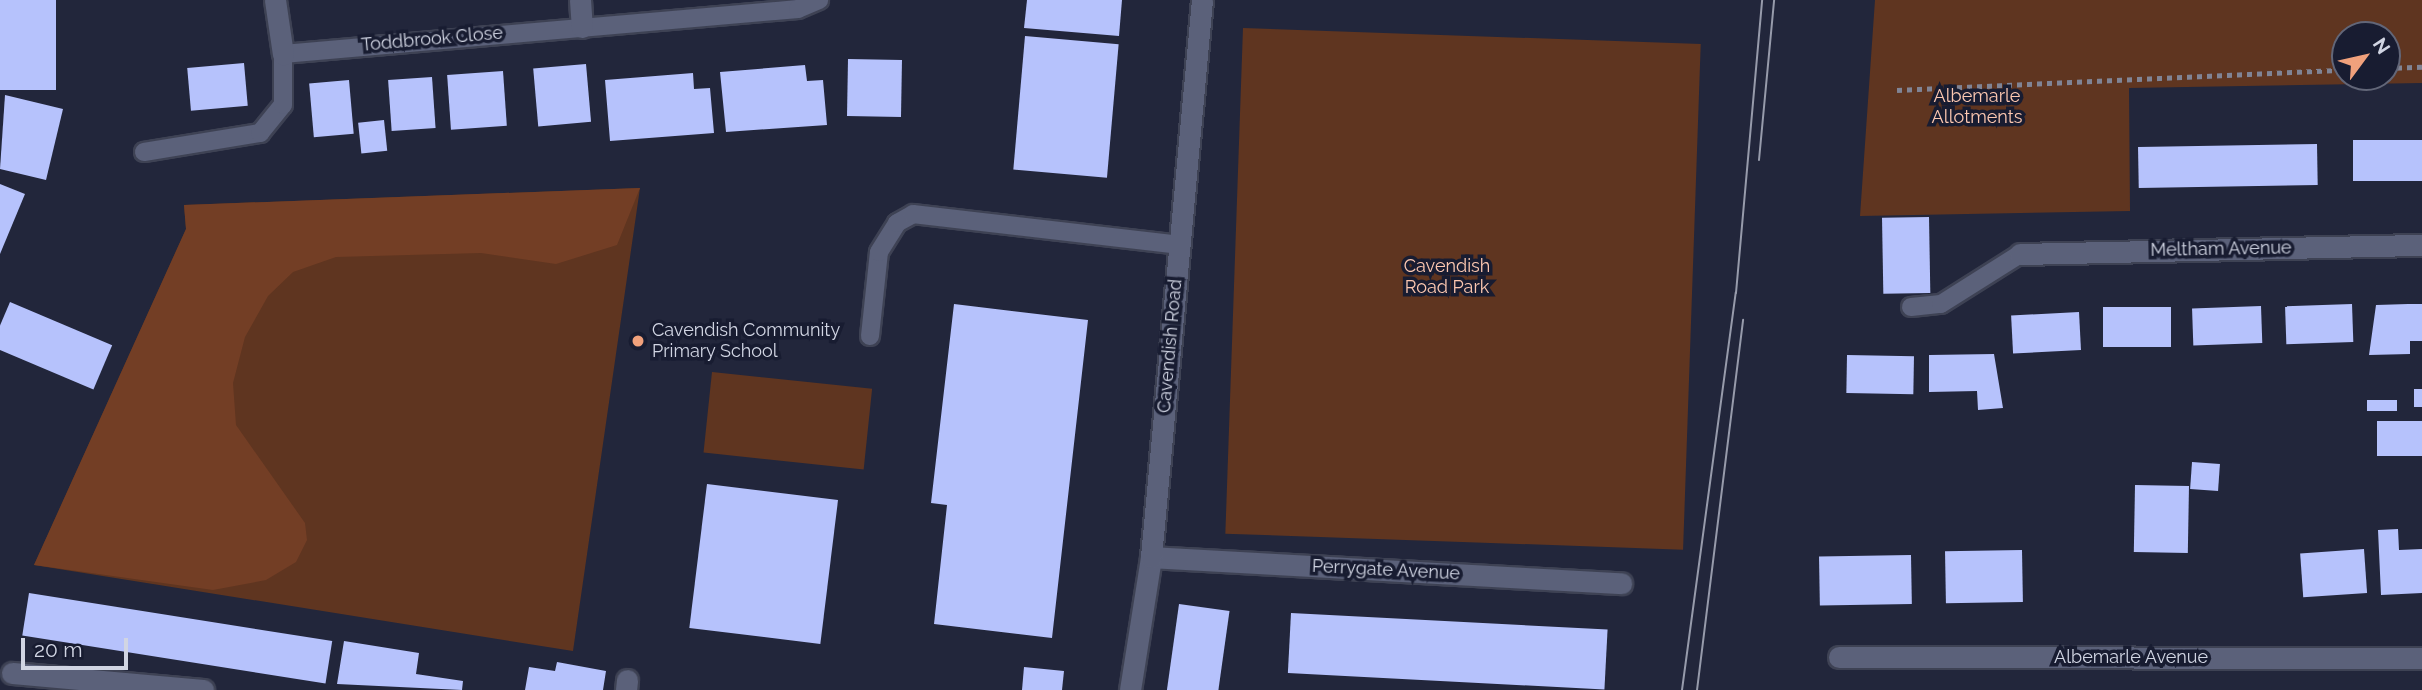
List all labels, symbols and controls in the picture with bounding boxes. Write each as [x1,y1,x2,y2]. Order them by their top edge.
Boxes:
north arrow [2331,21,2401,91]
street label: Toddbrook Close [360,22,504,56]
text: N [2369,34,2395,58]
park label: Albemarle Allotments [1932,86,2022,128]
street label: Meltham Avenue [2150,237,2292,261]
park label: Cavendish Road Park [1404,256,1490,298]
street label: Cavendish Road [1153,278,1187,414]
place label: Cavendish Community Primary School [652,320,840,362]
marker: Cavendish Community Primary School [630,333,646,349]
street label: Perrygate Avenue [1311,555,1461,585]
scale bar [24,624,131,668]
text: 20 m [34,637,82,662]
street label: Albemarle Avenue [2054,646,2208,668]

